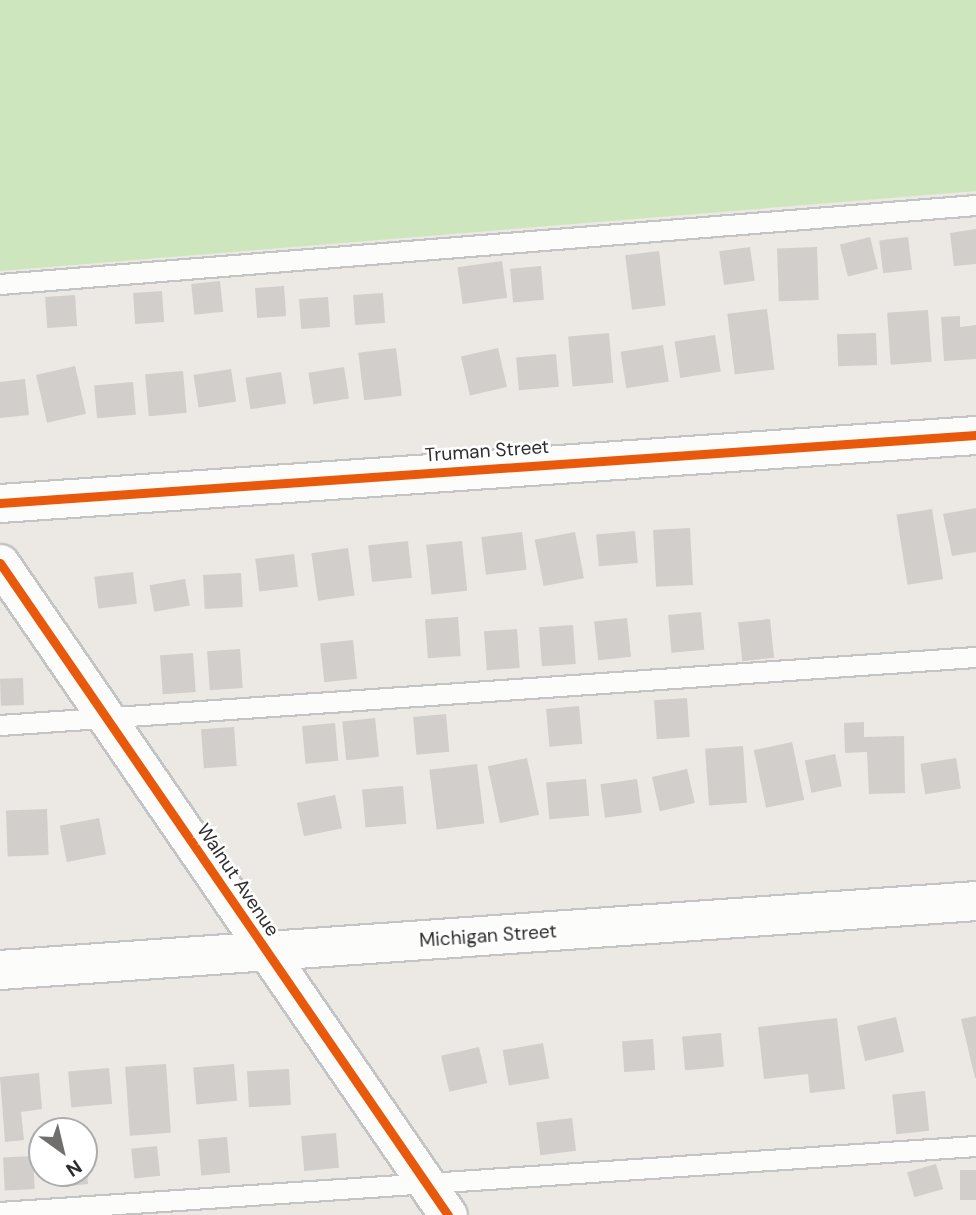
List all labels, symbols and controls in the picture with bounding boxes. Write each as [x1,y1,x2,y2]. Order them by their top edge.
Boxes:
street label: Truman Street [424,435,550,467]
street label: Walnut Avenue [192,819,284,941]
street label: Michigan Street [419,920,557,952]
north arrow [28,1117,98,1187]
text: N [61,1154,87,1182]

